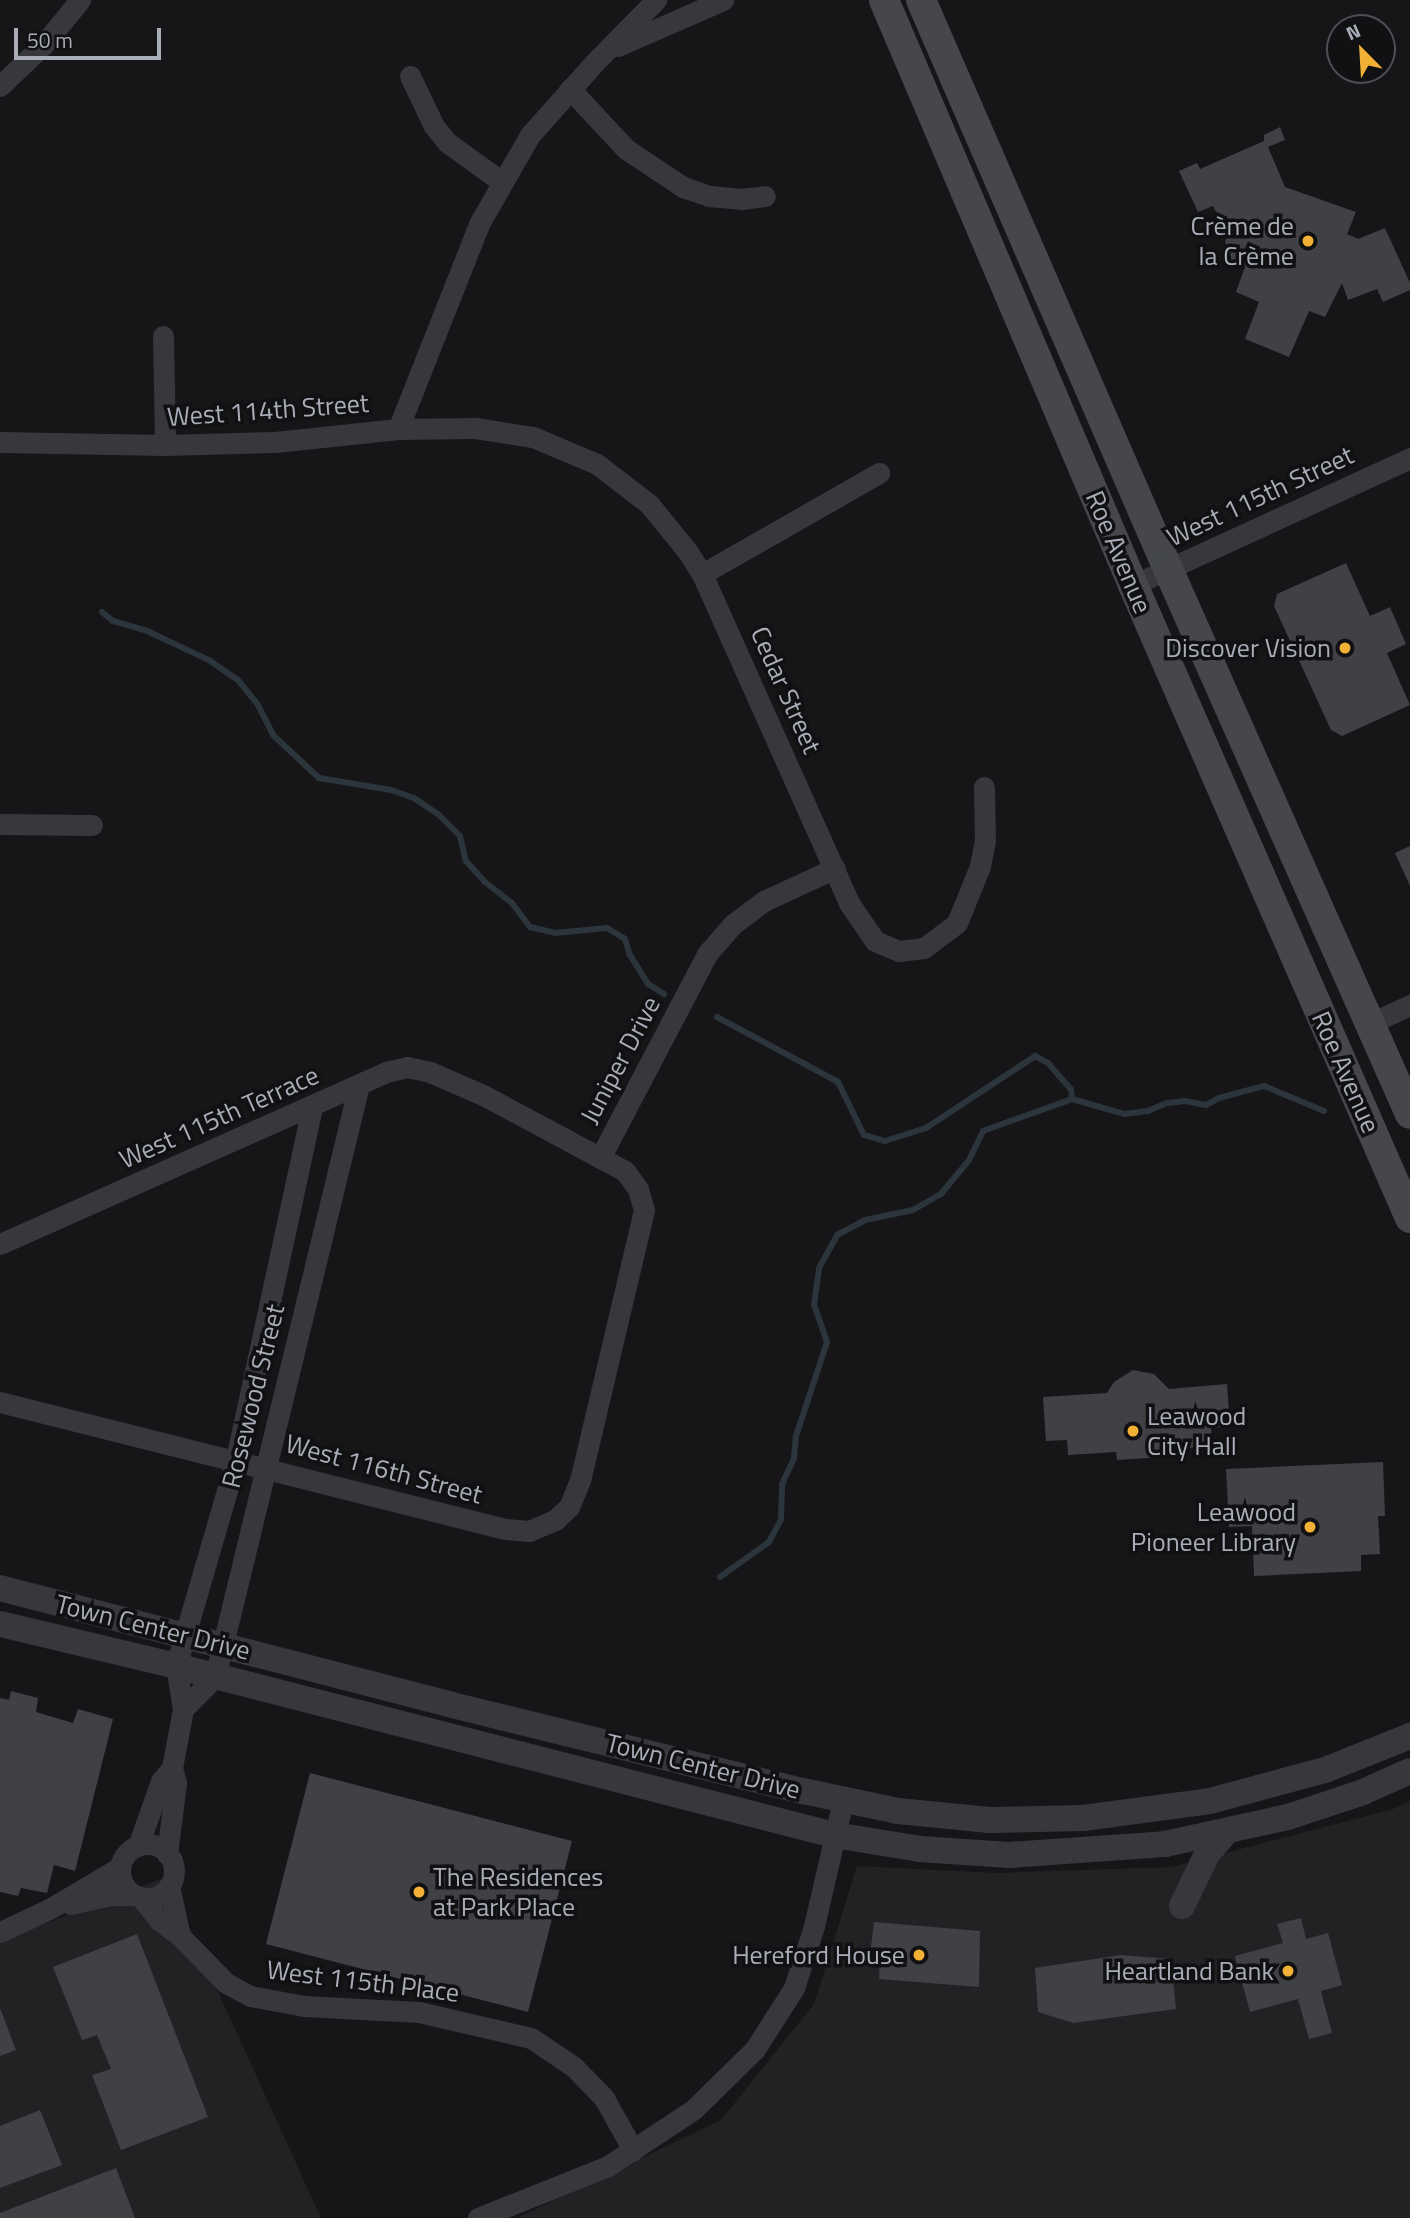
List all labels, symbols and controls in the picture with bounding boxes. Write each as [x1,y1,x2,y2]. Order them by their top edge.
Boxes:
scale bar [18,14,164,58]
north arrow [1326,14,1396,84]
text: N [1341,15,1365,47]
text: 50 m [27,24,73,56]
place label: Crème de la Crème [1191,210,1294,272]
marker: Crème de la Crème [1300,233,1316,249]
street label: West 114th Street [166,387,370,433]
street label: West 115th Street [1162,439,1358,553]
street label: Roe Avenue [1079,486,1159,618]
street label: Cedar Street [744,622,828,758]
place label: Discover Vision [1165,632,1331,664]
marker: Discover Vision [1337,640,1353,656]
street label: Juniper Drive [574,991,666,1129]
street label: Roe Avenue [1305,1006,1387,1138]
street label: West 115th Terrace [115,1059,323,1175]
street label: Rosewood Street [215,1301,291,1491]
place label: Leawood City Hall [1147,1400,1246,1462]
marker: Leawood City Hall [1125,1423,1141,1439]
street label: West 116th Street [282,1428,486,1510]
place label: Leawood Pioneer Library [1131,1496,1296,1558]
marker: Leawood Pioneer Library [1302,1519,1318,1535]
street label: Town Center Drive [53,1588,253,1666]
street label: Town Center Drive [603,1727,803,1805]
place label: The Residences at Park Place [433,1861,603,1923]
marker: The Residences at Park Place [411,1884,427,1900]
place label: Hereford House [732,1939,905,1971]
marker: Hereford House [911,1947,927,1963]
street label: West 115th Place [265,1954,461,2008]
place label: Heartland Bank [1104,1955,1274,1987]
marker: Heartland Bank [1280,1963,1296,1979]

